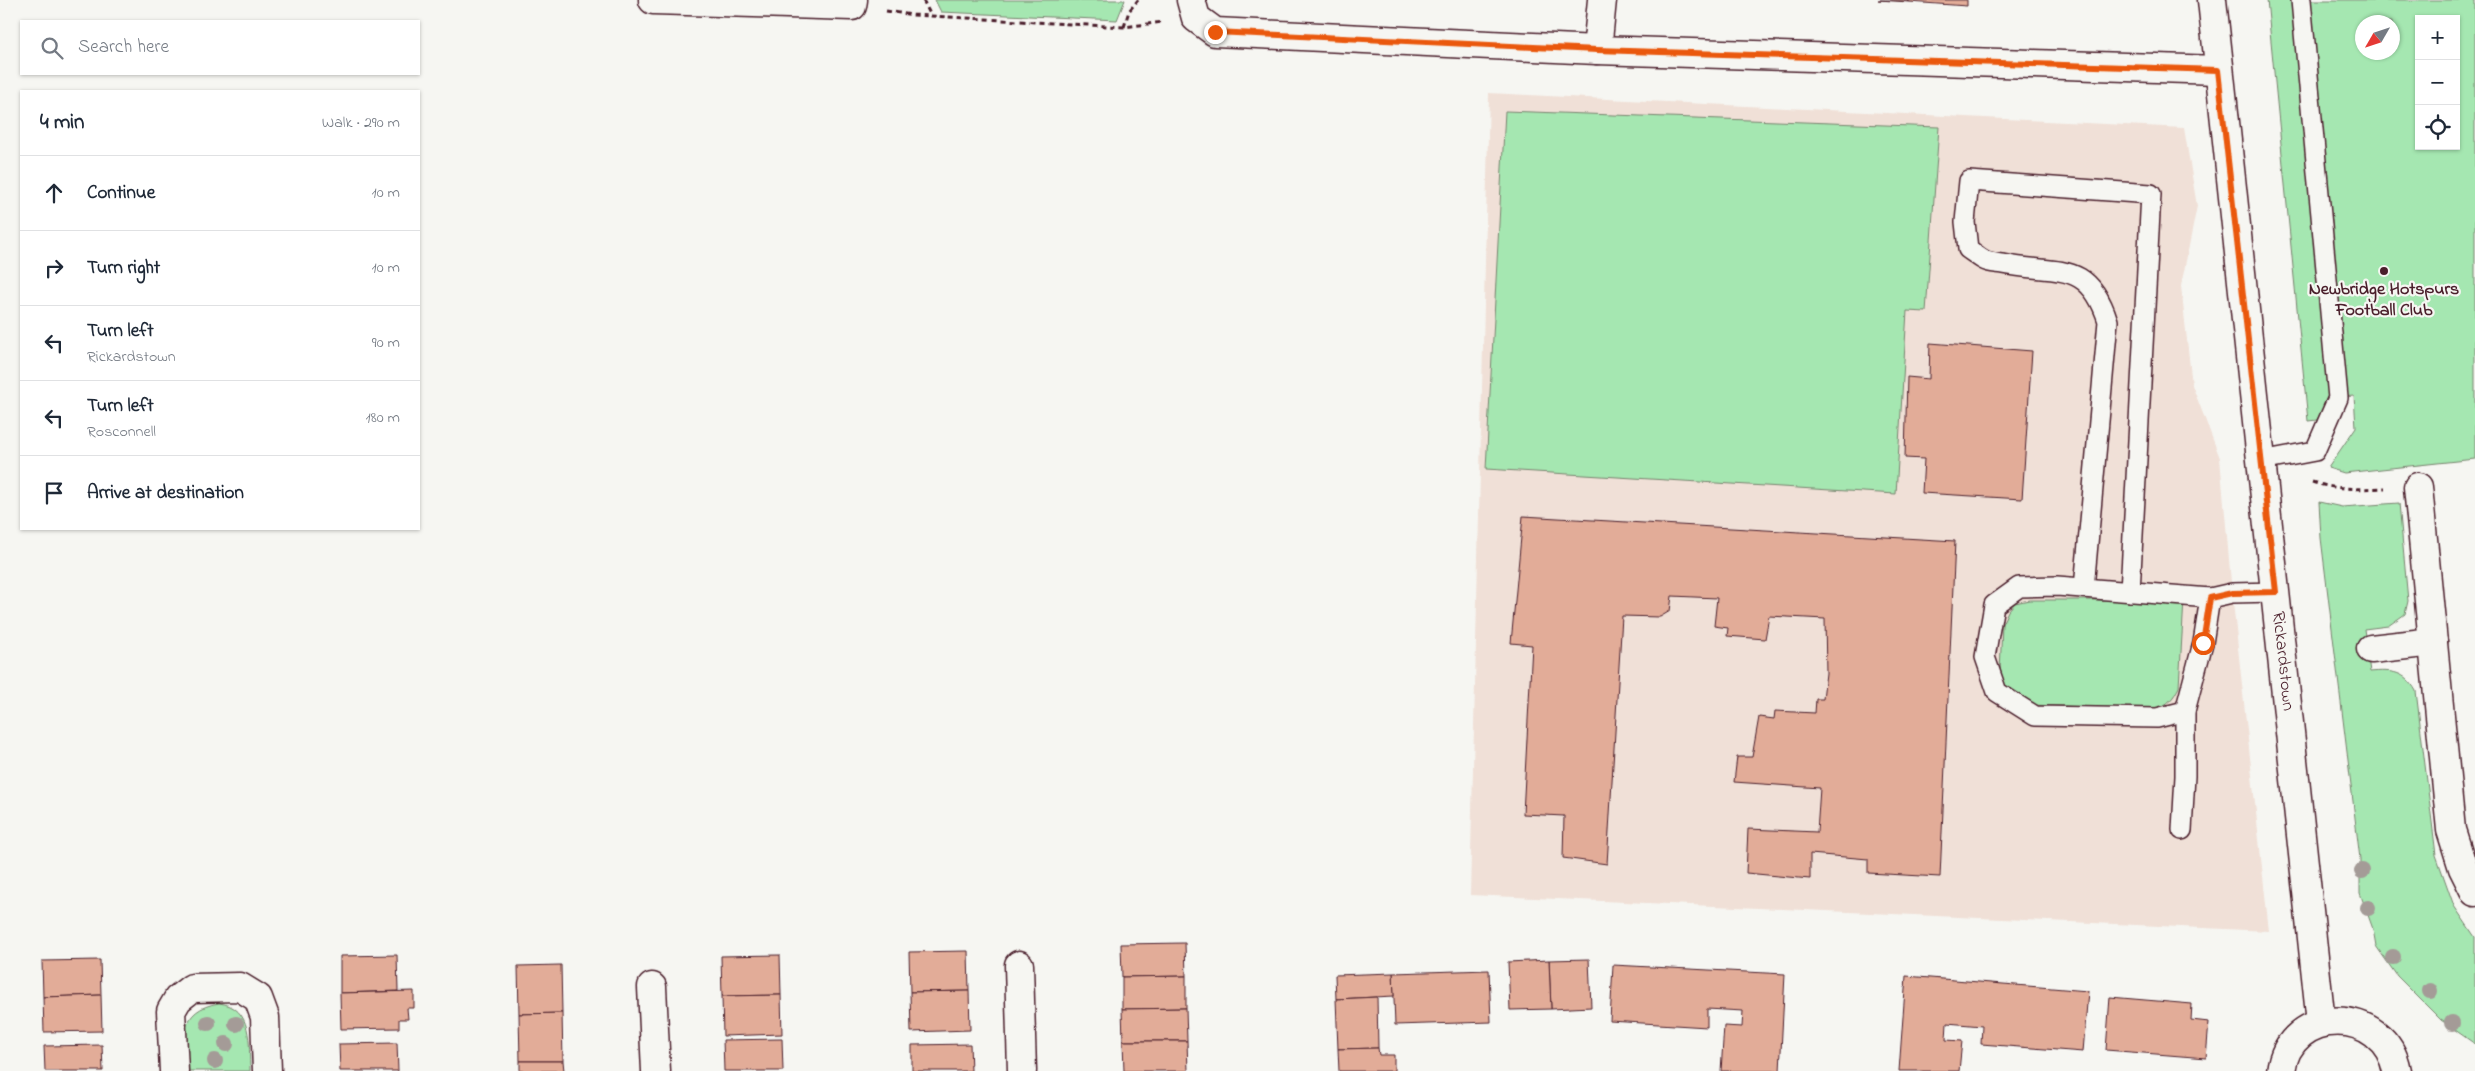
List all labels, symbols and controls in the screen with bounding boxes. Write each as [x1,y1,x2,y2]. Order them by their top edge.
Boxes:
north arrow [2355,15,2400,60]
map controls [2415,15,2460,150]
button: + [2415,15,2460,60]
search box [20,20,420,75]
route end [1204,21,1227,44]
icon: search [38,34,66,62]
text: Search here [78,34,169,61]
button: − [2415,60,2460,105]
button: locate [2415,105,2460,150]
text: 4 min [40,108,84,138]
text: Walk · 290 m [322,111,400,135]
icon: ahead [40,179,68,207]
text: Continue [87,180,155,207]
text: 10 m [372,181,400,205]
icon: right [40,254,68,282]
text: Turn right [87,255,160,282]
text: 10 m [372,256,400,280]
marker: Newbridge Hotspurs Football Club [2378,265,2390,277]
place label: Newbridge Hotspurs Football Club [2309,277,2459,324]
text: Turn left [87,318,154,345]
icon: left [40,329,68,357]
text: 90 m [372,331,400,355]
text: Rickardstown [87,345,176,369]
text: Turn left [87,393,154,420]
icon: left [40,404,68,432]
text: 180 m [366,406,400,430]
text: Rosconnell [87,420,156,444]
icon: arrive [40,479,68,507]
text: Arrive at destination [87,480,244,507]
street label: Rickardstown [2264,610,2301,712]
route start [2192,632,2215,655]

